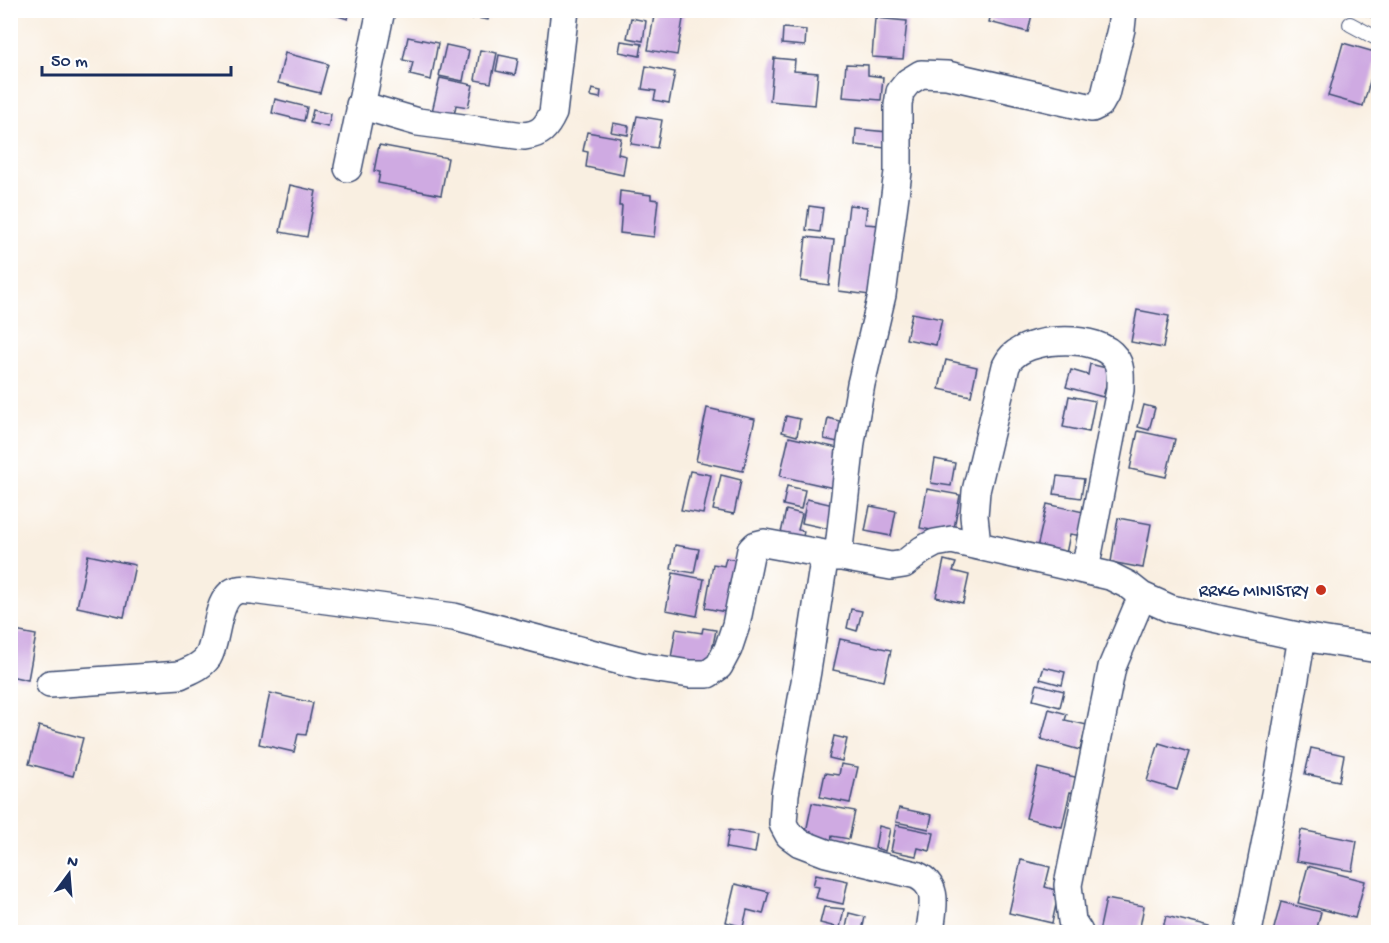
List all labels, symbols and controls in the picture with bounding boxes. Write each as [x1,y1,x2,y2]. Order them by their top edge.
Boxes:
scale bar [42,39,231,77]
text: 50 m [51,52,88,73]
place label: RRKG MINISTRY [1199,582,1309,603]
marker: RRKG MINISTRY [1314,583,1328,597]
north arrow [39,844,99,904]
text: N [65,852,80,874]

